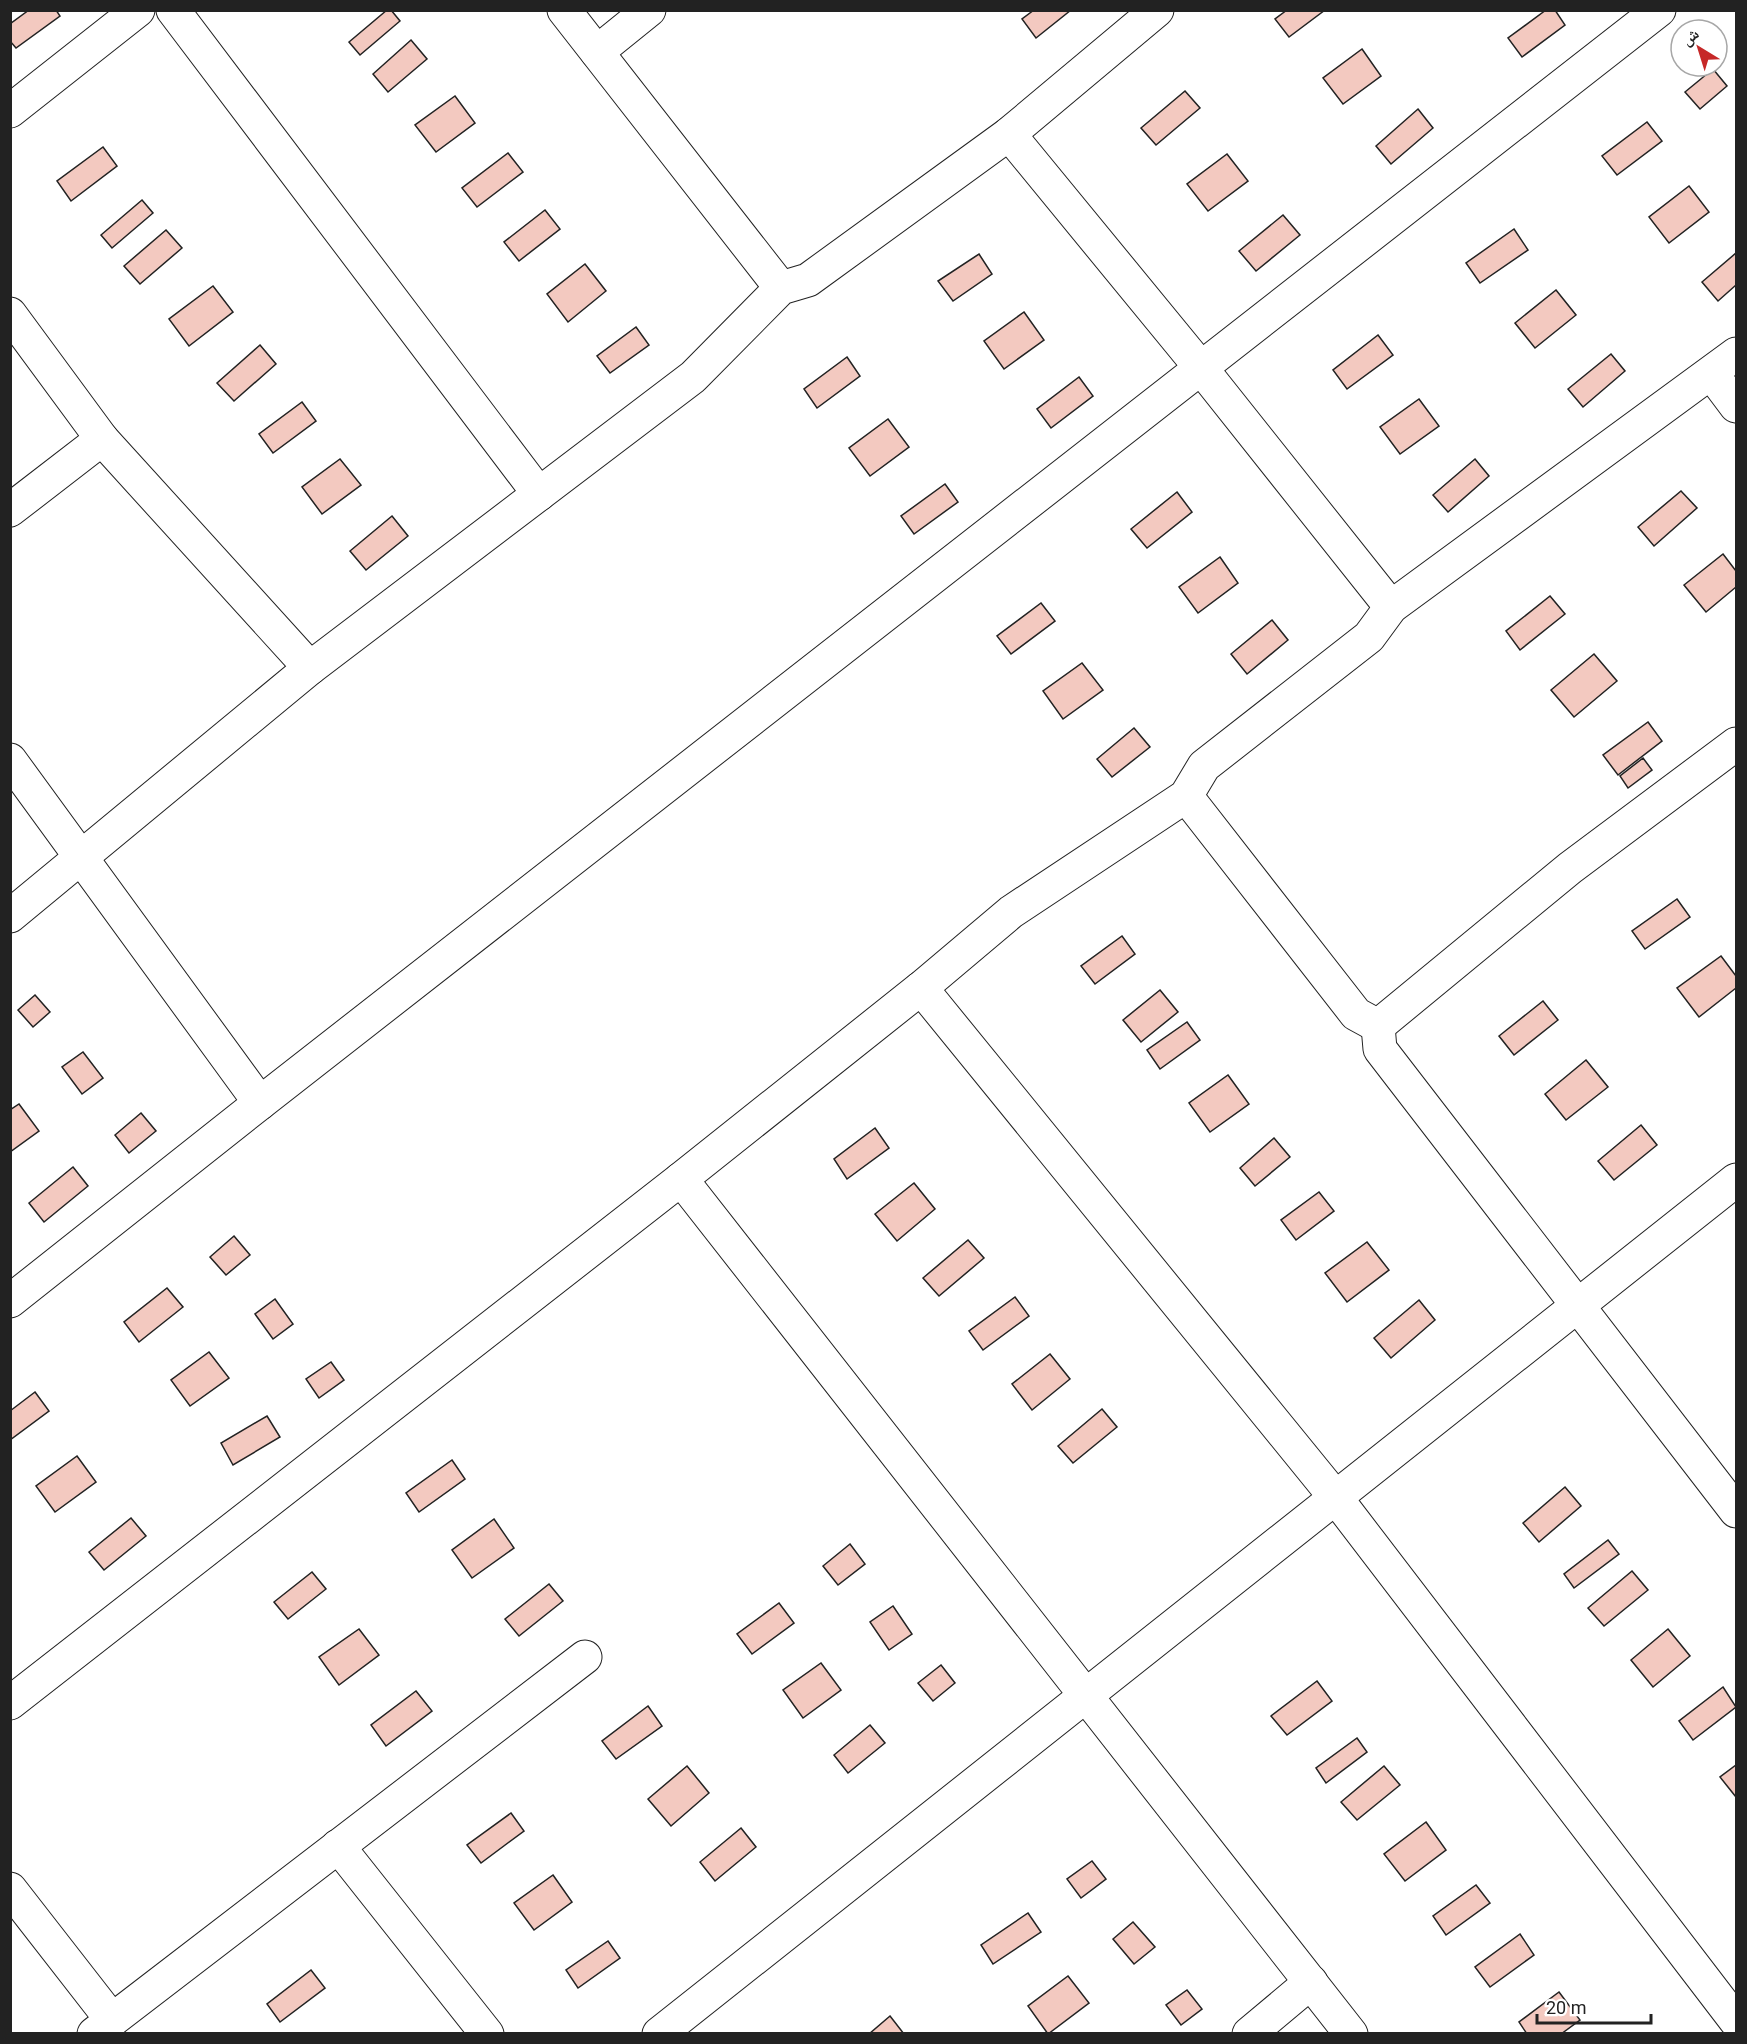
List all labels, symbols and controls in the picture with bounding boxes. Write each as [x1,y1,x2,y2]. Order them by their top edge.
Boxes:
north arrow [1669,18,1729,78]
text: ش [1678,24,1703,49]
scale bar [1537,1987,1651,2025]
text: 20 m [1546,1997,1586,2018]

